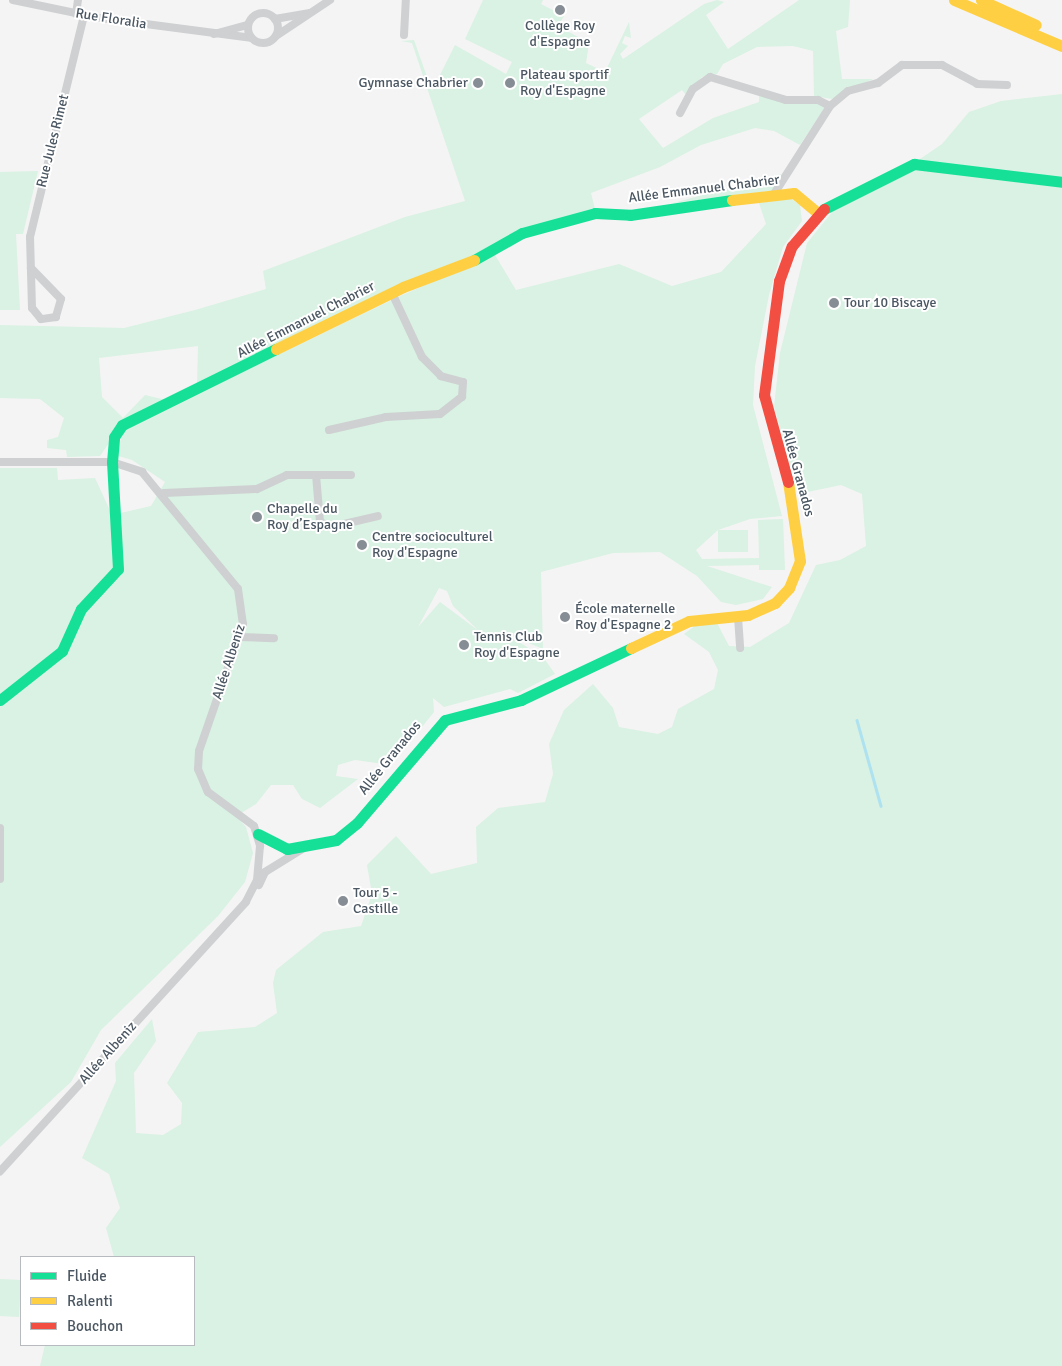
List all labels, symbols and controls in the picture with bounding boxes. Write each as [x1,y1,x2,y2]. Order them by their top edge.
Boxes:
marker: Collège Roy d'Espagne [554,4,566,16]
street label: Rue Floralia [74,5,148,33]
place label: Collège Roy d'Espagne [525,18,595,50]
place label: Plateau sportif Roy d'Espagne [520,67,608,100]
place label: Gymnase Chabrier [359,75,468,91]
marker: Gymnase Chabrier [472,77,484,89]
marker: Plateau sportif Roy d'Espagne [504,77,516,89]
street label: Rue Jules Rimet [33,93,73,189]
street label: Allée Emmanuel Chabrier [627,171,781,207]
street label: Allée Emmanuel Chabrier [234,278,378,362]
place label: Tour 10 Biscaye [844,295,936,311]
marker: Tour 10 Biscaye [828,297,840,309]
street label: Allée Granados [778,427,818,519]
place label: Chapelle du Roy d’Espagne [267,501,353,534]
marker: Chapelle du Roy d’Espagne [251,511,263,523]
place label: Centre socioculturel Roy d'Espagne [372,529,493,562]
marker: Centre socioculturel Roy d'Espagne [356,539,368,551]
place label: École maternelle Roy d'Espagne 2 [575,601,675,634]
marker: École maternelle Roy d'Espagne 2 [559,611,571,623]
street label: Allée Albeniz [209,622,249,702]
place label: Tennis Club Roy d'Espagne [474,629,560,662]
marker: Tennis Club Roy d'Espagne [458,639,470,651]
street label: Allée Granados [355,718,425,798]
place label: Tour 5 - Castille [353,885,398,918]
marker: Tour 5 - Castille [337,895,349,907]
street label: Allée Albeniz [76,1018,140,1088]
legend [20,1256,195,1346]
text: Fluide [67,1267,107,1285]
text: Ralenti [67,1292,113,1310]
text: Bouchon [67,1317,123,1335]

